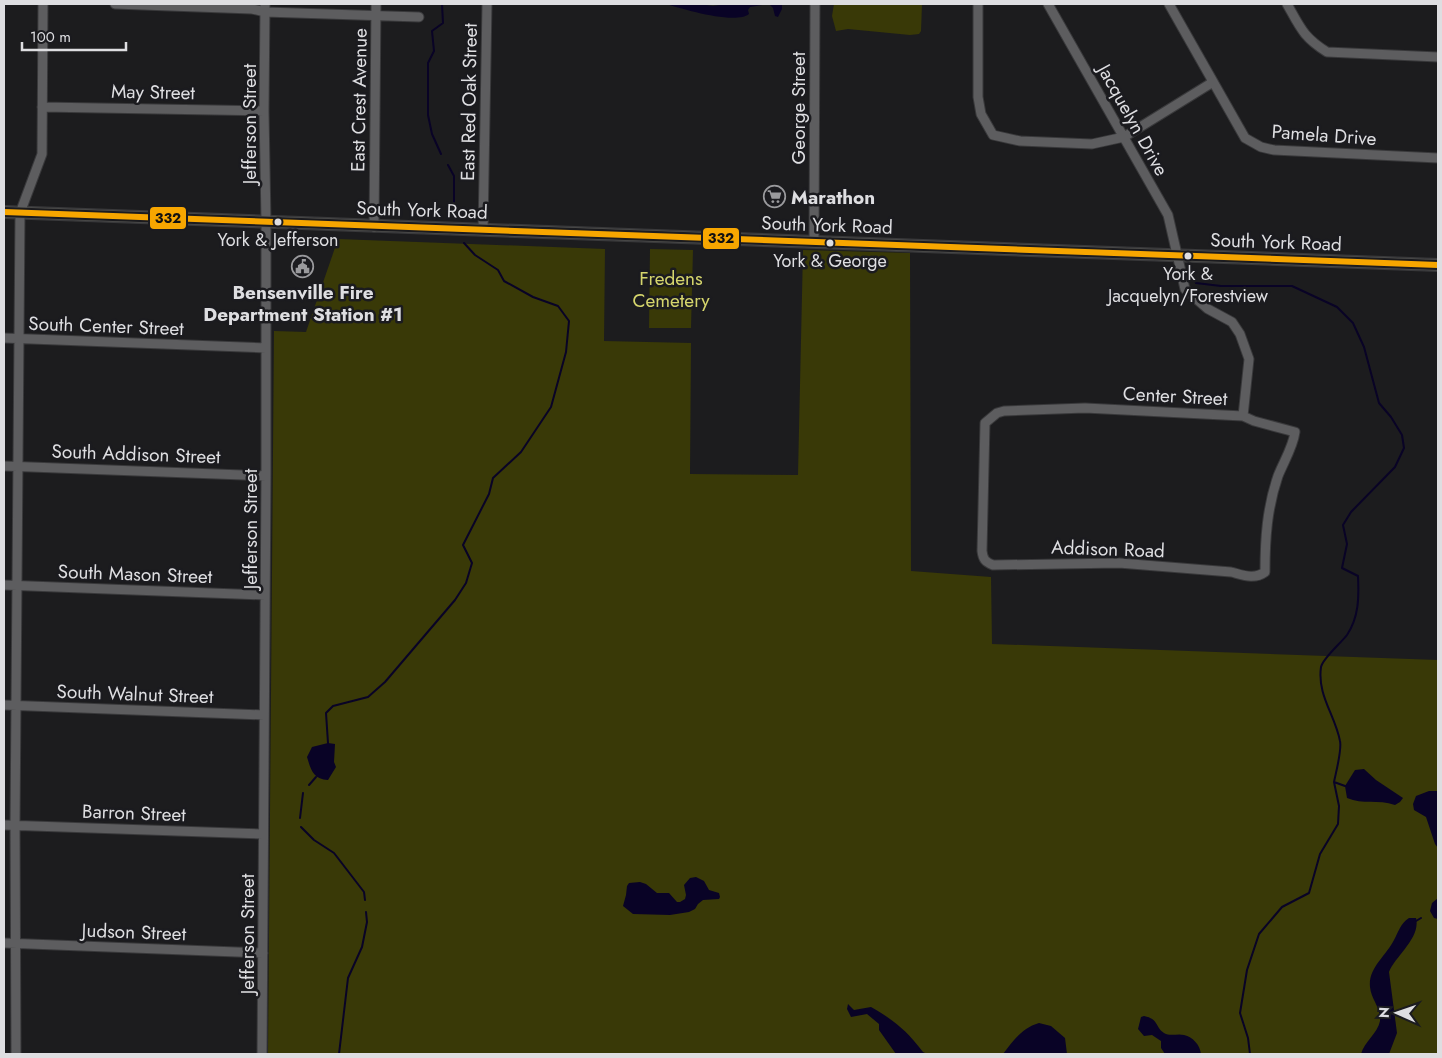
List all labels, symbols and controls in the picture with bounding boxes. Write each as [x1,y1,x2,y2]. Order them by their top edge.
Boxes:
scale bar [22,20,126,52]
street label: East Red Oak Street [454,22,484,181]
text: 100 m [30,26,71,48]
street label: East Crest Avenue [344,28,374,172]
street label: George Street [785,51,812,164]
street label: Jacquelyn Drive [1090,57,1175,181]
street label: Jefferson Street [236,63,263,187]
street label: May Street [111,78,196,106]
street label: Pamela Drive [1271,118,1378,152]
place label: Marathon [791,184,875,211]
supermarket icon: Marathon [763,185,787,209]
street label: South York Road [356,194,488,226]
line badge: 332 [149,206,187,230]
text: 332 [155,208,181,228]
street label: South York Road [761,209,893,241]
marker: York & Jefferson [273,217,283,227]
street label: South York Road [1210,226,1342,258]
place label: York & Jefferson [217,227,339,253]
line badge: 332 [702,227,740,250]
text: 332 [708,228,734,248]
marker: York & George [825,238,835,248]
place label: York & George [773,248,887,274]
marker: York & Jacquelyn/Forestview [1183,251,1193,261]
public building icon: Bensenville Fire Department Station #1 [291,254,315,278]
place label: York & Jacquelyn/Forestview [1106,261,1269,309]
park label: Fredens Cemetery [632,265,710,314]
place label: Bensenville Fire Department Station #1 [203,279,403,328]
street label: South Center Street [28,310,185,342]
street label: Center Street [1122,380,1228,412]
street label: South Addison Street [51,438,221,470]
street label: Jefferson Street [237,468,264,592]
street label: Addison Road [1051,534,1165,564]
street label: South Mason Street [57,558,213,590]
street label: South Walnut Street [56,678,214,710]
street label: Barron Street [82,798,187,828]
street label: Jefferson Street [234,873,261,997]
street label: Judson Street [78,917,187,947]
north arrow [1372,988,1422,1038]
text: N [1374,1007,1394,1018]

